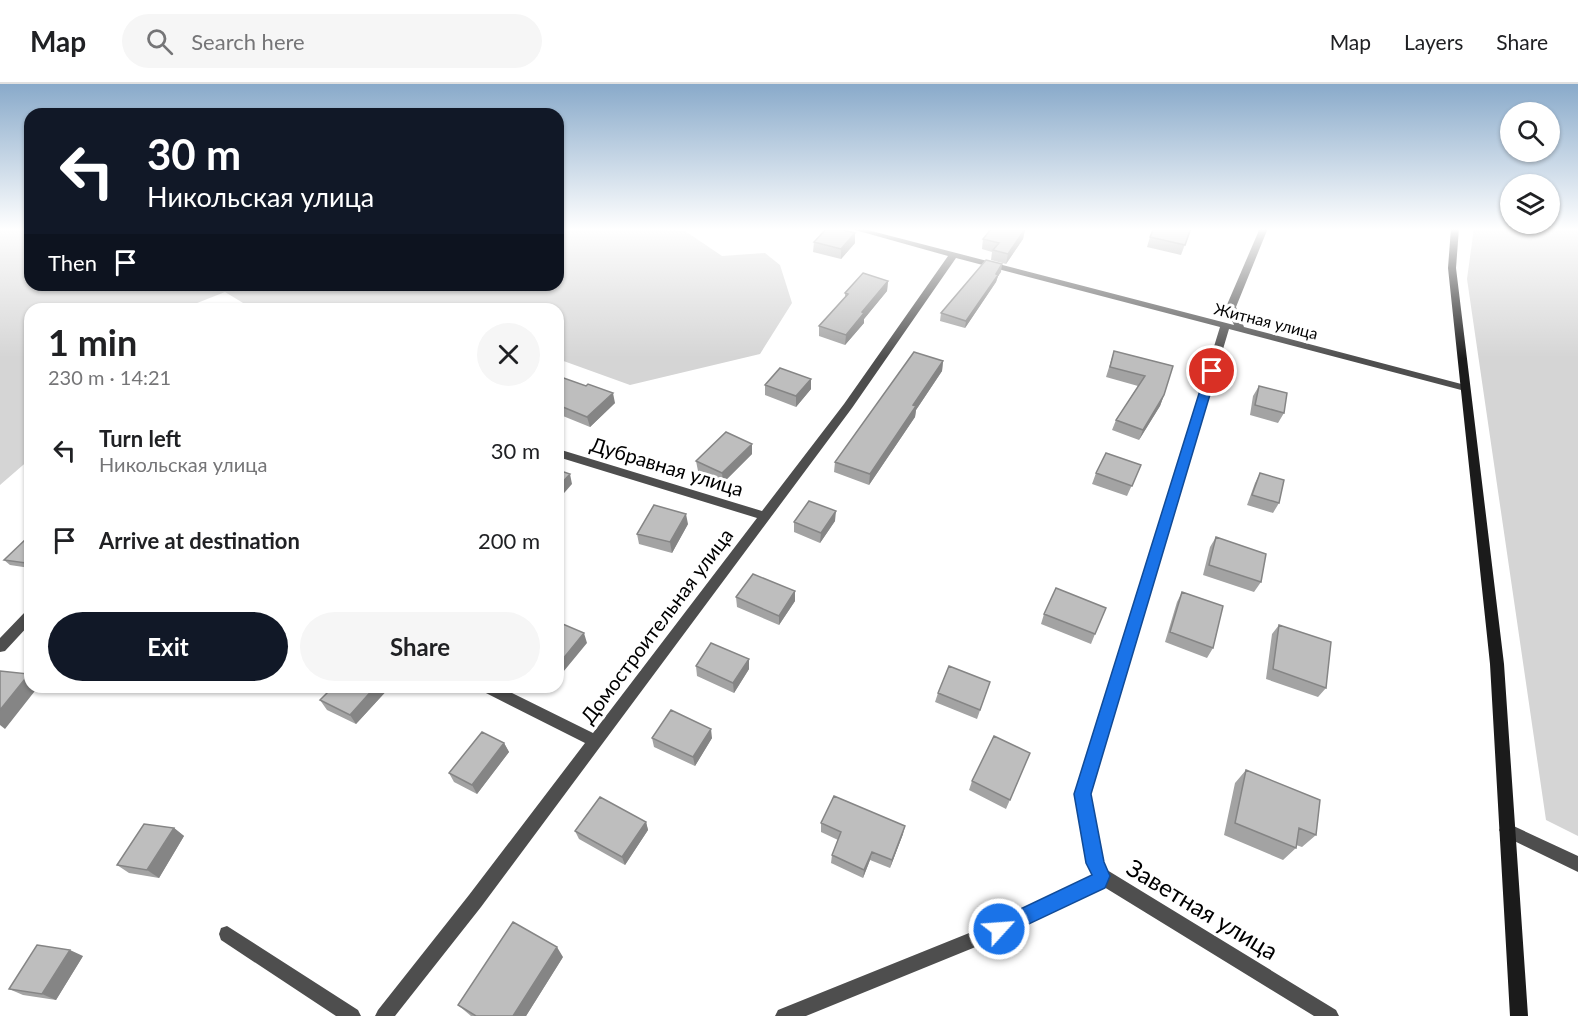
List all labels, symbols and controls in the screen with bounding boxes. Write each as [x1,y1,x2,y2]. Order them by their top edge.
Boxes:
search box [122,14,542,68]
text: Map [30,24,86,58]
icon: search [143,25,176,58]
text: Search here [191,28,305,55]
text: Map [1330,29,1371,54]
text: Layers [1404,29,1463,54]
text: Share [1496,29,1548,54]
map controls [1500,102,1560,234]
button: search [1500,102,1560,162]
text: 30 m [147,129,241,179]
icon: left [48,132,126,210]
button: layers [1500,174,1560,234]
text: Никольская улица [147,180,374,213]
icon: arrive [109,246,142,279]
text: Then [48,249,97,276]
street label: Житная улица [1212,298,1320,343]
text: 1 min [48,320,137,364]
button: close [477,323,540,386]
pin [1186,345,1237,396]
icon: arrive [1195,354,1228,387]
text: 230 m · 14:21 [48,365,171,389]
text: Turn left [99,425,181,452]
street label: Дубравная улица [588,431,747,501]
icon: left [48,434,81,467]
text: 30 m [491,437,540,464]
text: Никольская улица [99,452,267,476]
street label: Домостроительная улица [575,523,737,728]
icon: arrive [48,524,81,557]
text: Arrive at destination [99,527,300,554]
text: 200 m [478,527,540,554]
button: Exit [48,612,288,681]
button: Share [300,612,540,681]
street label: Заветная улица [1122,852,1284,965]
position arrow [967,897,1031,961]

